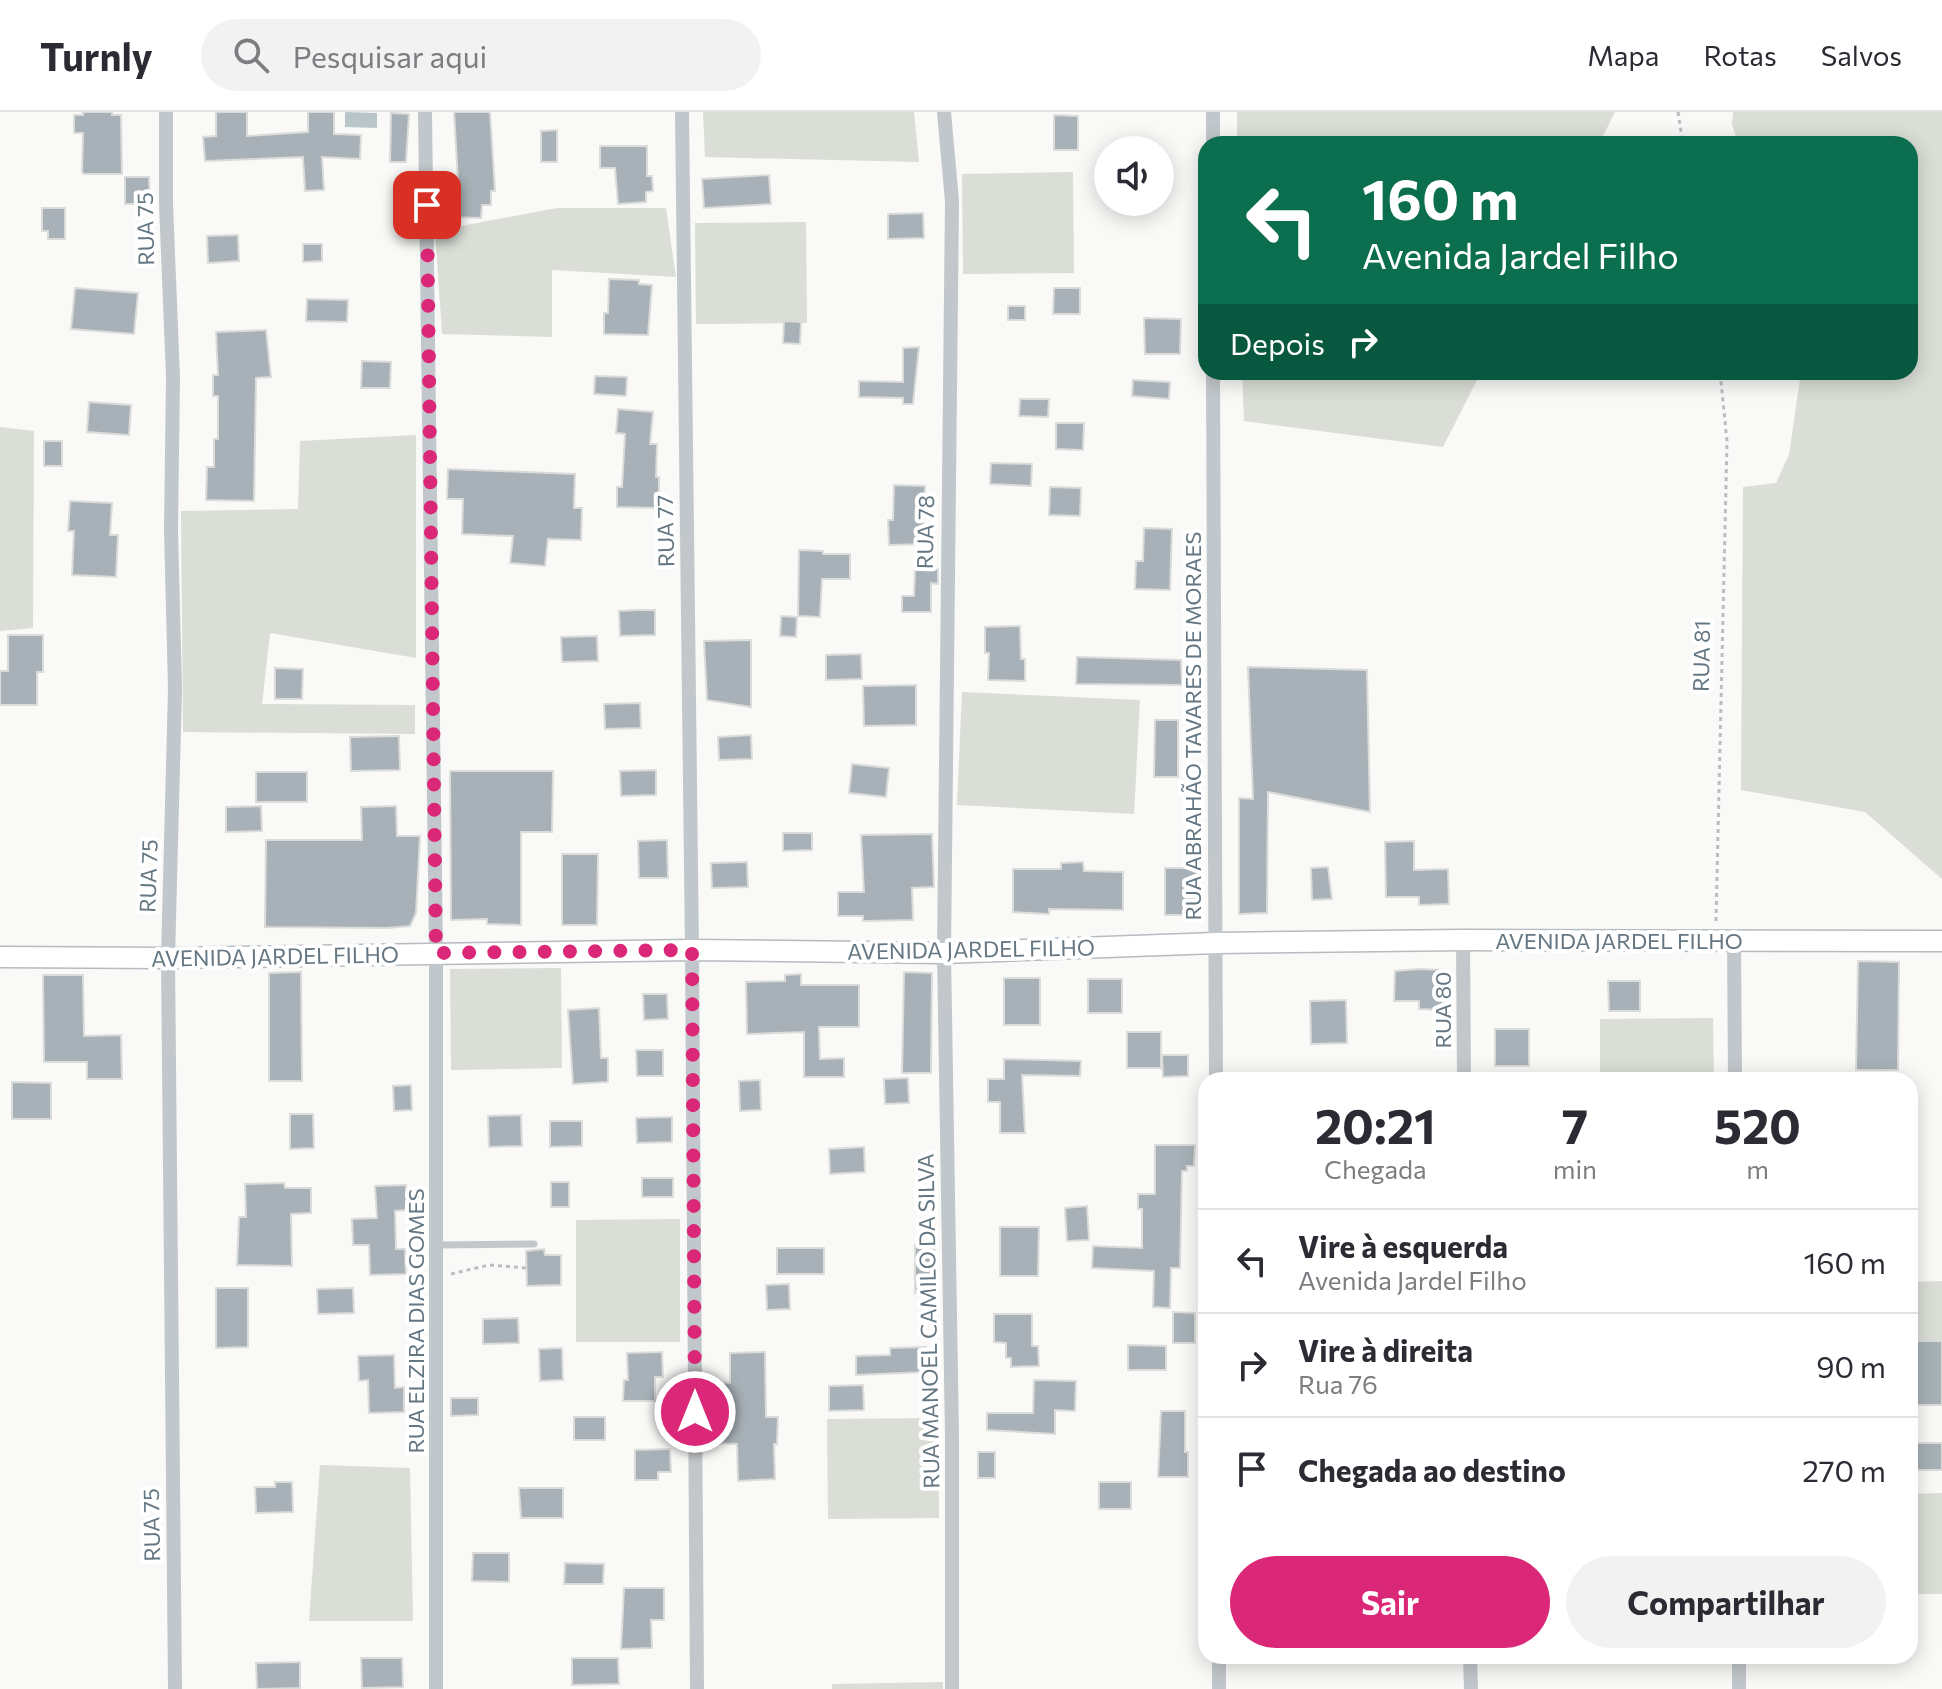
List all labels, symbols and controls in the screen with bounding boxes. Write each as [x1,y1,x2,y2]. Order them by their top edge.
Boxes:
search box [201,19,761,91]
text: Turnly [40,32,153,79]
icon: search [229,33,273,77]
text: Pesquisar aqui [293,37,487,74]
text: Mapa [1587,38,1660,72]
text: Rotas [1704,38,1777,72]
text: Salvos [1821,38,1902,72]
map controls [1094,136,1174,216]
button: sound [1094,136,1174,216]
text: 160 m [1362,163,1519,232]
icon: left [1230,168,1334,272]
pin [393,171,461,239]
icon: arrive [405,183,449,227]
street label: RUA 75 [131,192,159,266]
text: Avenida Jardel Filho [1362,232,1679,276]
icon: right [1341,320,1385,364]
text: Depois [1230,324,1325,361]
street label: RUA 77 [651,495,679,567]
street label: RUA 78 [911,495,939,569]
street label: RUA ABRAHÃO TAVARES DE MORAES [1179,531,1206,920]
street label: RUA 81 [1687,620,1715,692]
street label: RUA 75 [133,839,163,913]
street label: AVENIDA JARDEL FILHO [1495,927,1743,954]
street label: AVENIDA JARDEL FILHO [847,933,1095,965]
street label: AVENIDA JARDEL FILHO [151,940,399,972]
street label: RUA 80 [1429,972,1456,1048]
text: 20:21 [1315,1095,1436,1154]
text: 7 [1562,1095,1588,1154]
text: 520 [1714,1095,1801,1154]
street label: RUA MANOEL CAMILO DA SILVA [912,1153,944,1489]
text: Chegada [1324,1153,1427,1184]
text: min [1553,1153,1597,1184]
text: m [1746,1153,1769,1184]
street label: RUA ELZIRA DIAS GOMES [402,1188,429,1454]
text: Vire à esquerda [1298,1227,1508,1264]
icon: left [1230,1239,1274,1283]
text: 160 m [1803,1243,1886,1280]
text: Avenida Jardel Filho [1298,1264,1527,1295]
text: Vire à direita [1298,1331,1473,1368]
icon: right [1230,1343,1274,1387]
text: 90 m [1816,1347,1886,1384]
text: Rua 76 [1298,1368,1378,1399]
position arrow [653,1370,737,1454]
icon: arrive [1230,1447,1274,1491]
text: Chegada ao destino [1298,1451,1566,1488]
text: 270 m [1802,1451,1886,1488]
street label: RUA 75 [137,1488,165,1562]
button: Sair [1230,1556,1550,1648]
button: Compartilhar [1566,1556,1886,1648]

